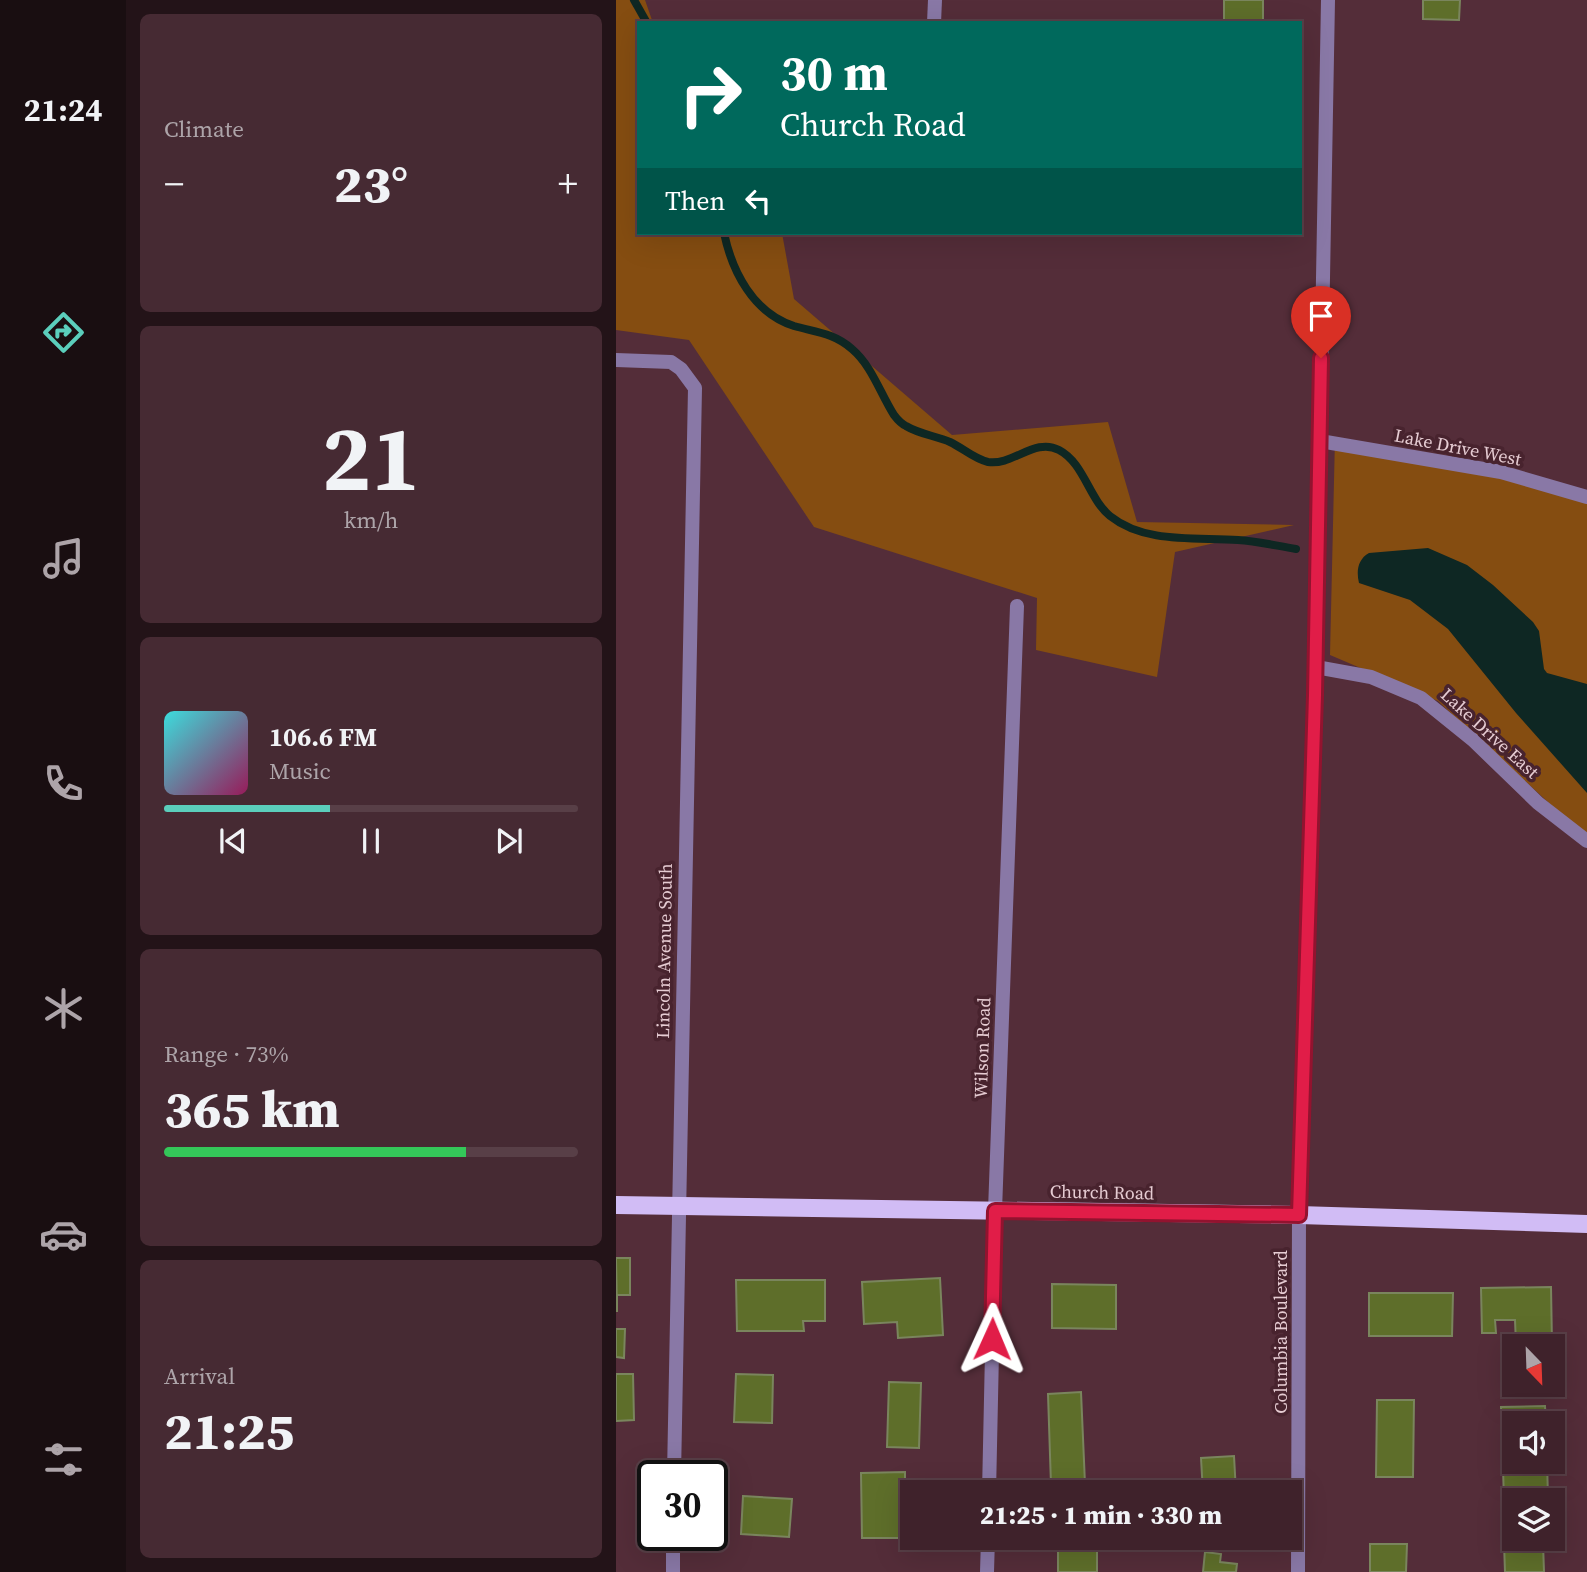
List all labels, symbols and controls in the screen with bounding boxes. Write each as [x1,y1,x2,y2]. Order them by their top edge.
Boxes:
text: 30 m [780,39,888,106]
icon: right [665,49,756,140]
text: 21:24 [24,88,102,132]
text: Church Road [780,103,966,147]
text: Climate [164,113,244,145]
text: 23° [334,148,408,219]
text: − [164,158,184,210]
text: + [558,158,578,210]
icon: left [739,182,777,220]
text: Then [665,183,725,219]
pin [1291,286,1351,358]
icon: arrive [1302,297,1340,335]
icon: directions [39,308,88,357]
text: 21 [322,396,420,520]
street label: Lake Drive West [1392,422,1524,472]
text: km/h [344,504,398,536]
icon: music [39,534,88,583]
street label: Lake Drive East [1436,682,1545,784]
text: 106.6 FM [269,719,377,755]
text: Music [269,755,331,787]
icon: phone [39,759,88,808]
icon: previous [214,822,252,860]
icon: pause [352,822,390,860]
icon: next [490,822,528,860]
street label: Lincoln Avenue South [650,863,678,1039]
icon: climate [39,984,88,1033]
street label: Wilson Road [968,997,996,1099]
text: Range · 73% [164,1038,289,1070]
text: 365 km [164,1073,340,1144]
street label: Church Road [1050,1179,1154,1205]
icon: car [39,1210,88,1259]
street label: Columbia Boulevard [1268,1250,1293,1414]
position arrow [955,1302,1029,1376]
north arrow [1502,1334,1564,1396]
map controls [1502,1334,1565,1551]
text: Arrival [164,1360,235,1392]
text: 21:25 [164,1395,294,1466]
button: sound [1502,1411,1565,1474]
icon: filters [39,1435,88,1484]
speed limit sign: 30 [637,1460,728,1551]
button: layers [1502,1488,1565,1551]
text: 21:25 · 1 min · 330 m [980,1497,1222,1533]

